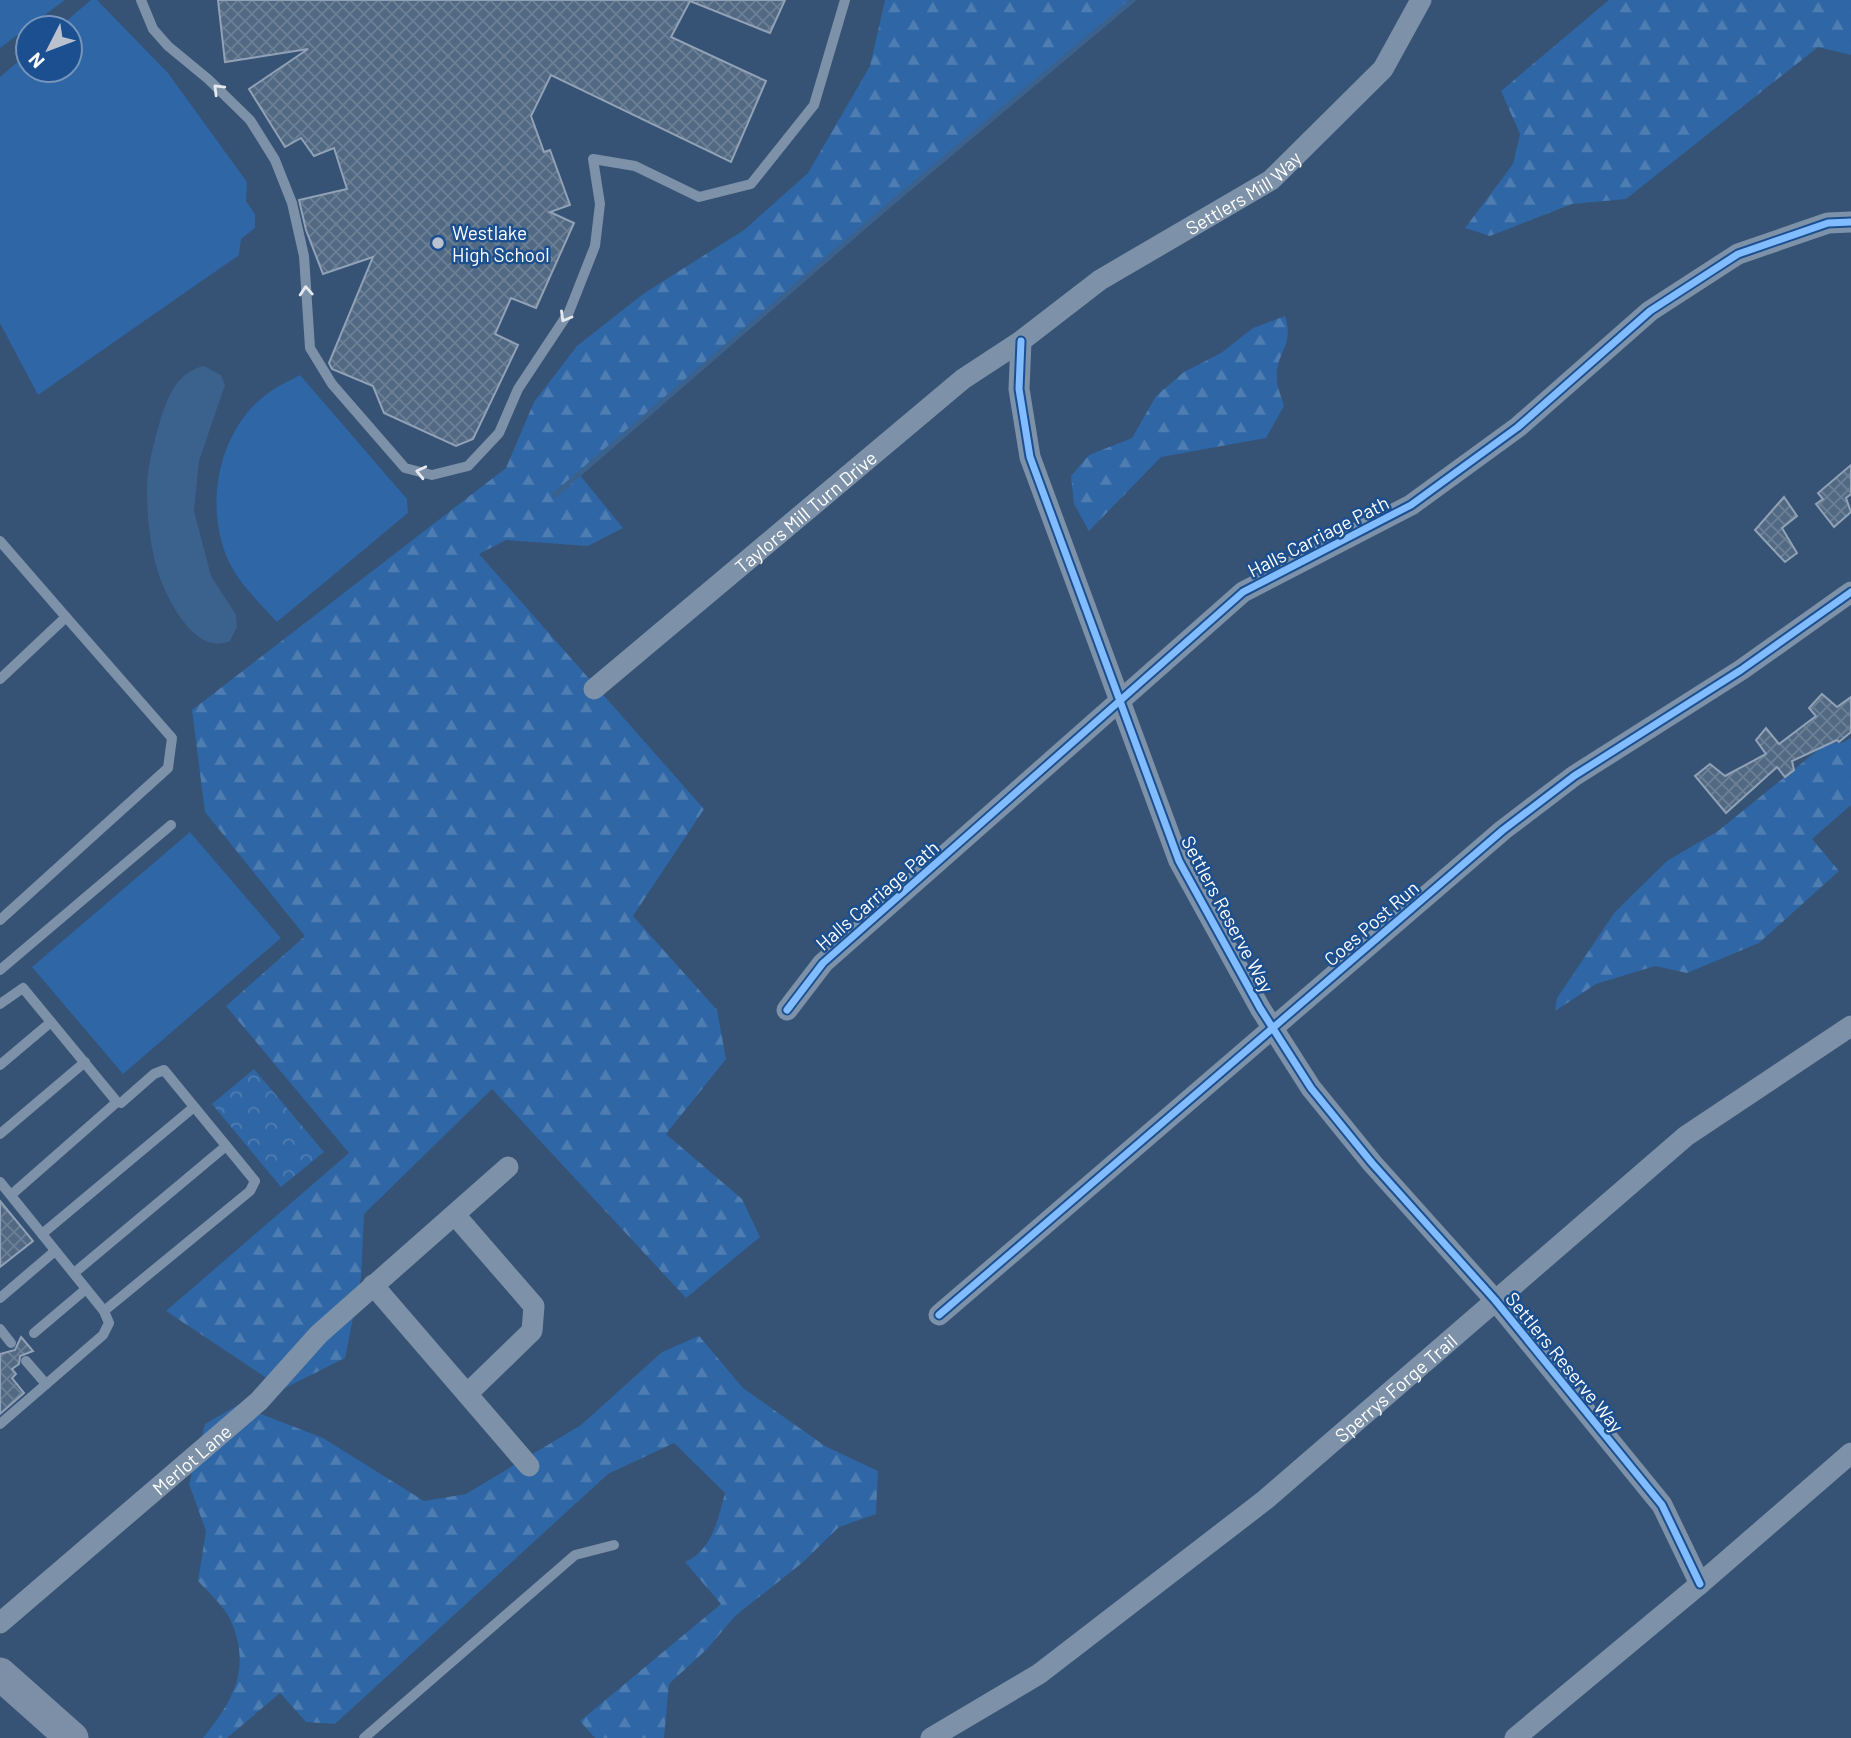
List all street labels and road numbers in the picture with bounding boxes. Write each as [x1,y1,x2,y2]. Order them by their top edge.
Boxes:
street label: Settlers Mill Way [1181,146,1306,239]
street label: Taylors Mill Turn Drive [730,445,881,578]
street label: Halls Carriage Path [1244,490,1392,582]
street label: Settlers Reserve Way [1177,832,1279,997]
street label: Halls Carriage Path [811,835,943,955]
street label: Coes Post Run [1319,876,1423,970]
street label: Settlers Reserve Way [1501,1287,1629,1437]
street label: Sperrys Forge Trail [1330,1328,1461,1446]
street label: Merlot Lane [147,1419,236,1499]

